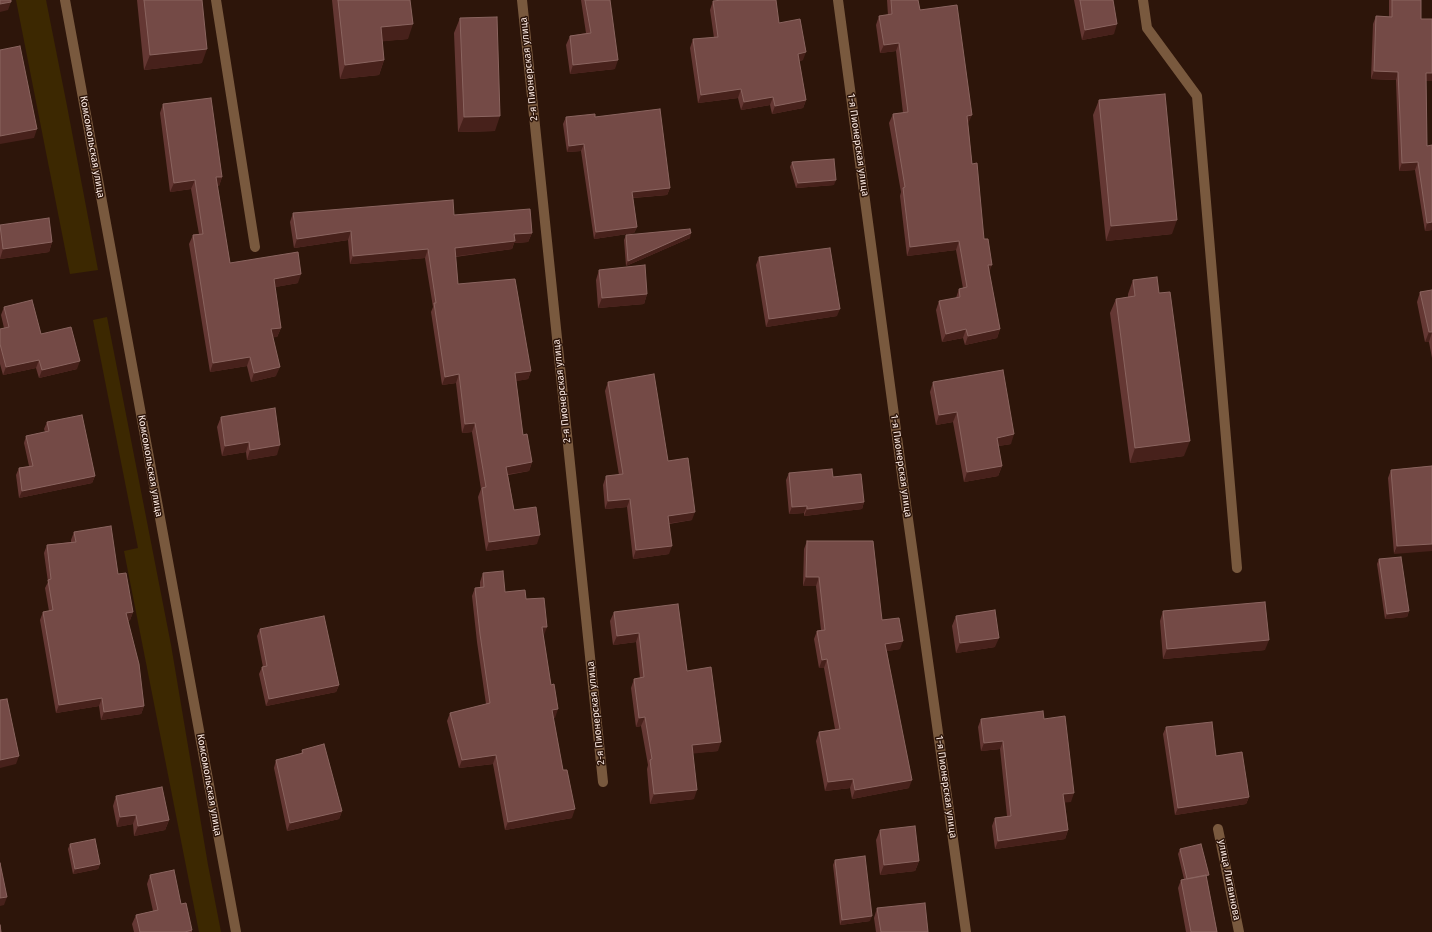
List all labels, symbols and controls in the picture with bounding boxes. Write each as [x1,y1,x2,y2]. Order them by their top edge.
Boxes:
street label: 2-я Пионерская улица [518,17,540,121]
street label: 1-я Пионерская улица [845,93,871,197]
street label: Комсомольская улица [77,95,107,199]
street label: 2-я Пионерская улица [551,339,573,443]
street label: Комсомольская улица [135,414,165,518]
street label: 1-я Пионерская улица [888,414,914,518]
street label: 2-я Пионерская улица [585,661,607,765]
street label: Комсомольская улица [194,733,224,837]
street label: 1-я Пионерская улица [933,735,959,839]
street label: улица Литвинова [1215,839,1243,921]

